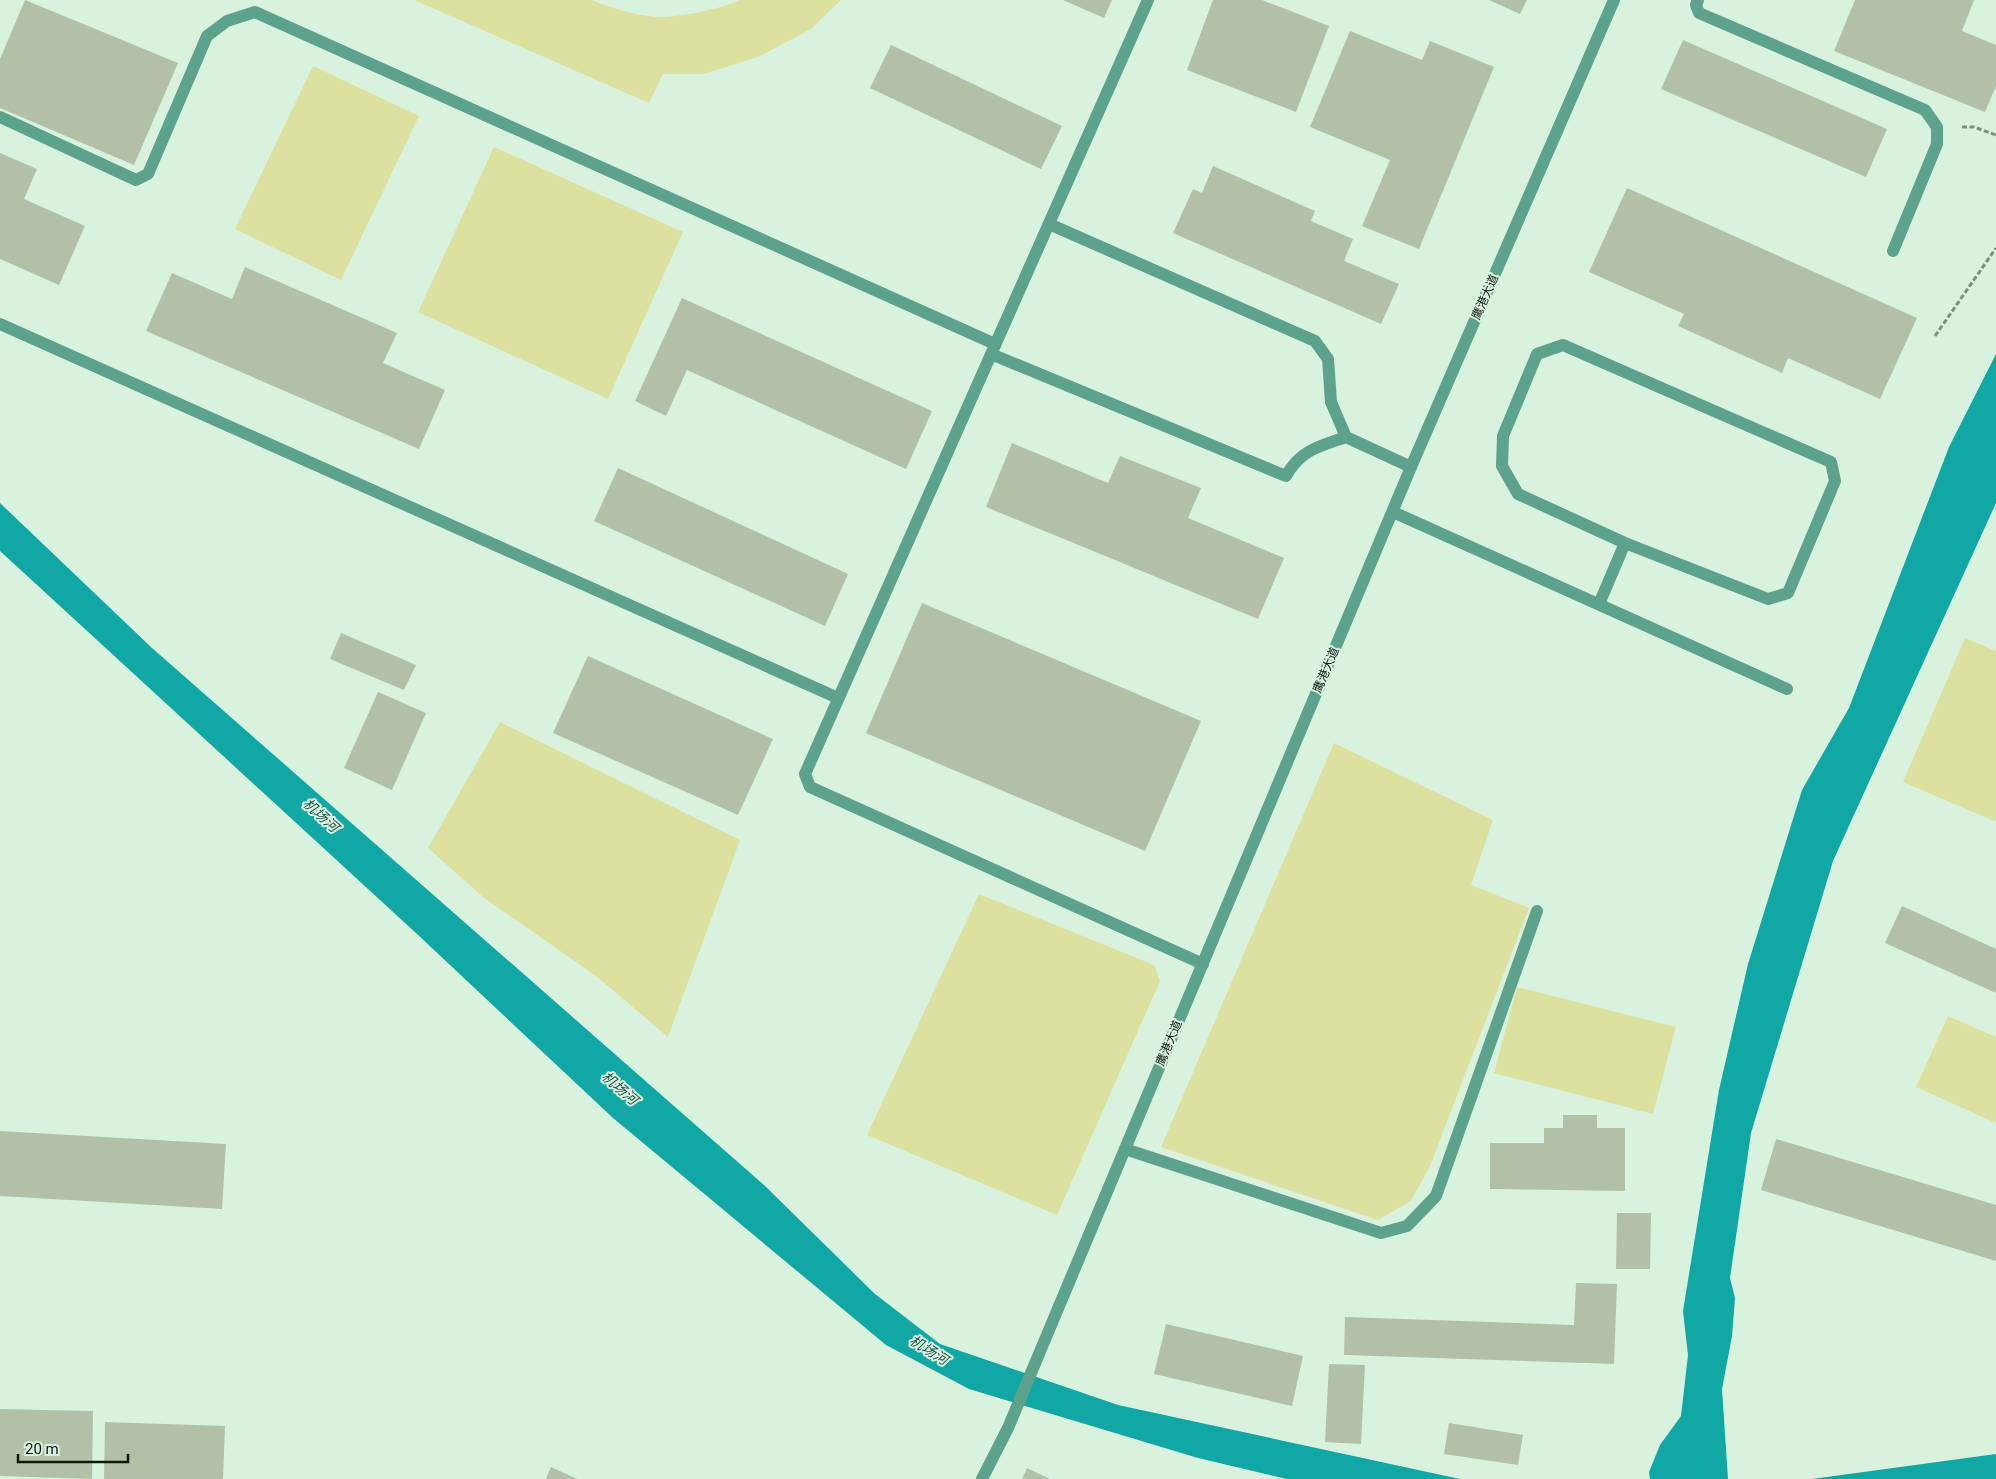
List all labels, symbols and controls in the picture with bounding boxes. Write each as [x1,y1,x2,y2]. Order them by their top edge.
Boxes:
street label: 鹰港大道 [1469,272,1501,322]
street label: 鹰港大道 [1310,645,1342,695]
water label: 机场河 [300,795,344,837]
street label: 鹰港大道 [1153,1018,1185,1068]
water label: 机场河 [599,1068,643,1110]
water label: 机场河 [907,1332,954,1370]
scale bar [18,1432,128,1464]
text: 20 m [25,1440,59,1458]

